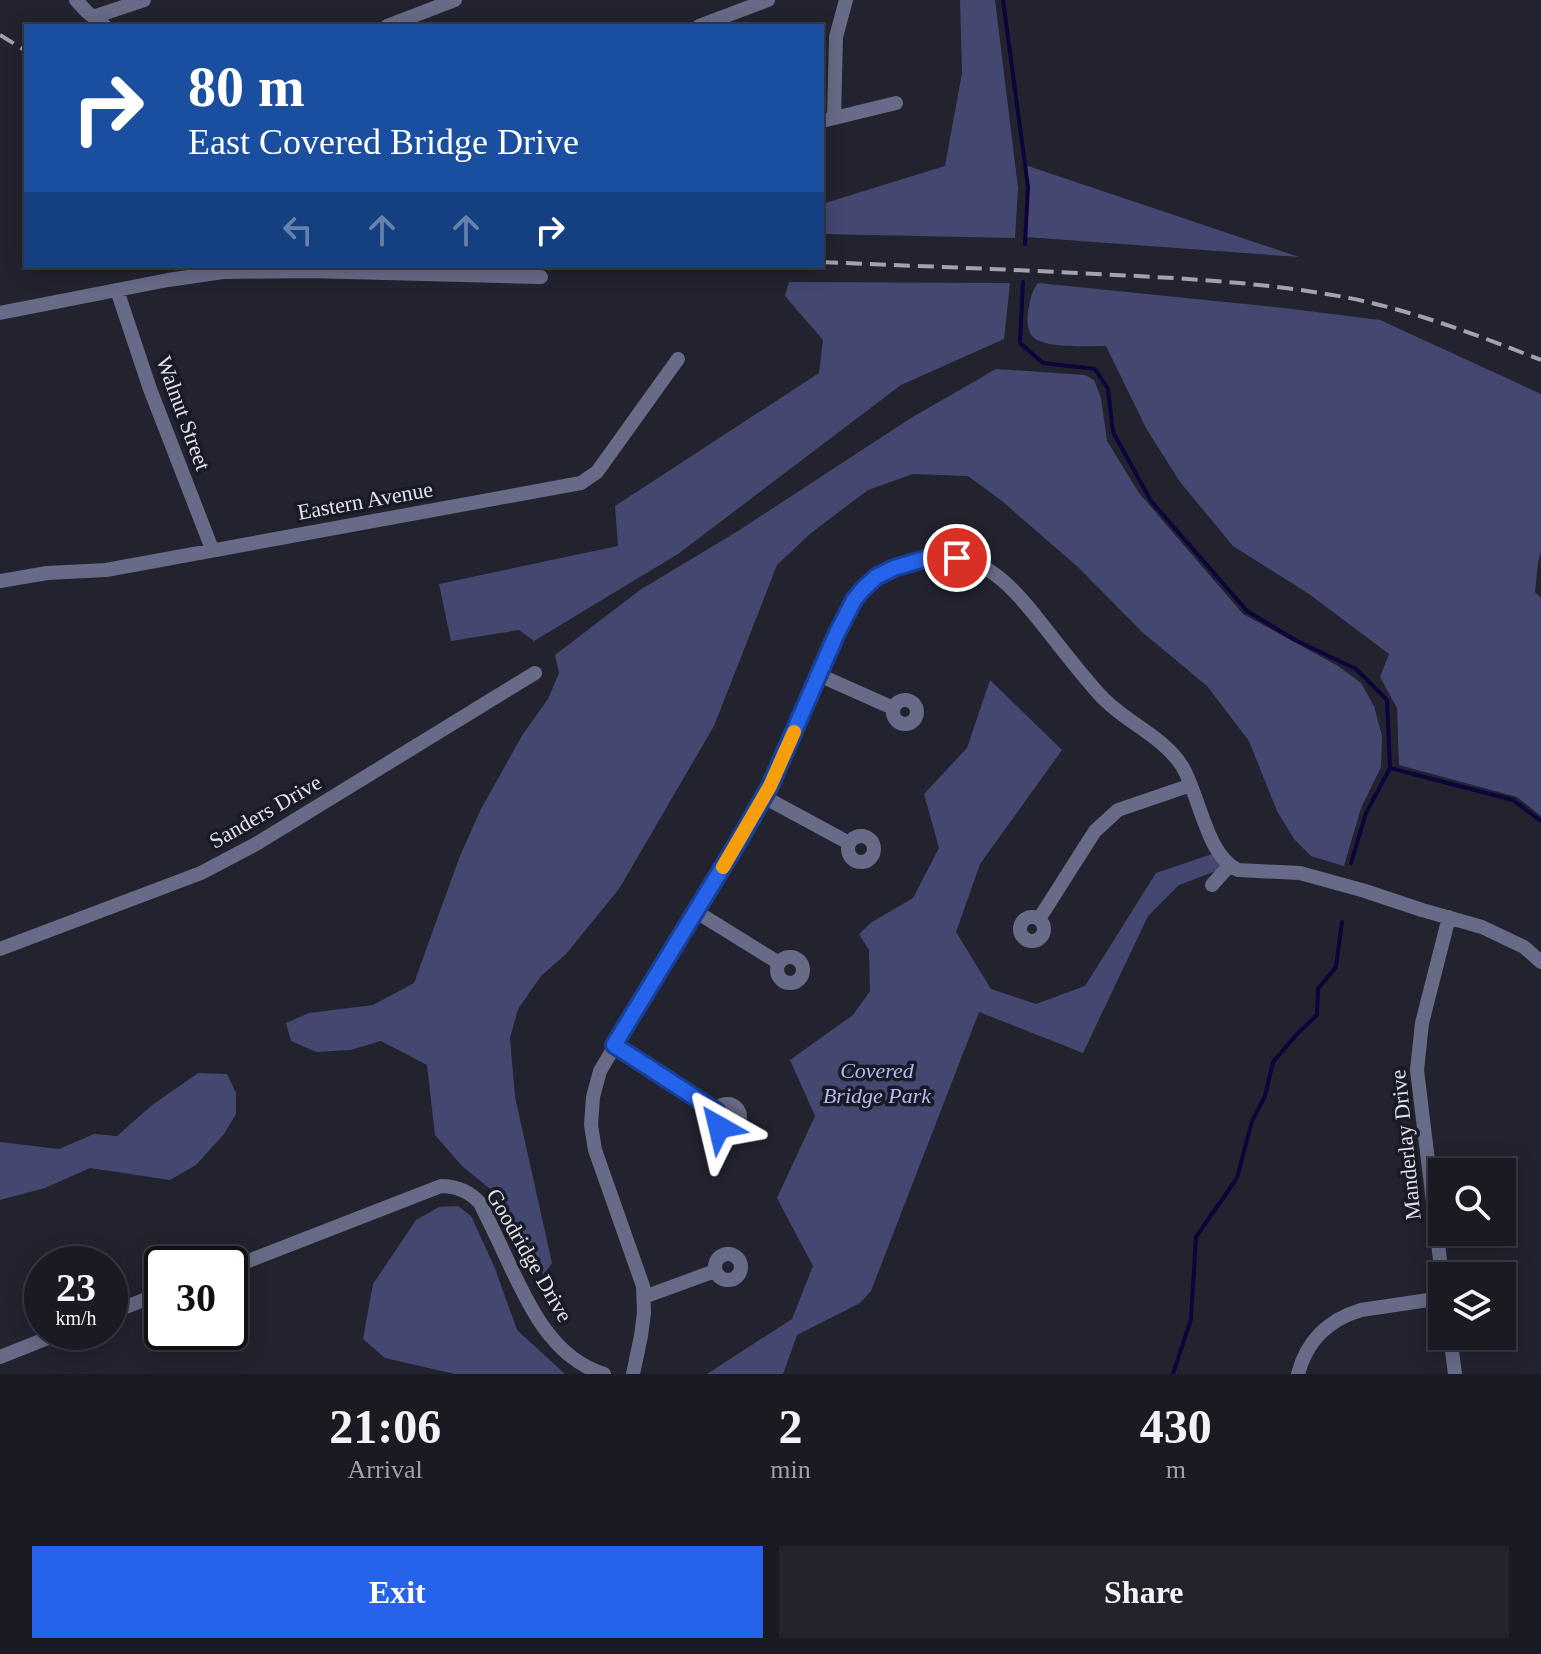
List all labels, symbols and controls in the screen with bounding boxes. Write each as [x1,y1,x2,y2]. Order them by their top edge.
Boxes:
icon: right [56,56,160,160]
text: 80 m [188,56,305,118]
text: East Covered Bridge Drive [188,122,579,162]
icon: left [276,208,320,252]
icon: ahead [360,208,404,252]
icon: ahead [444,208,488,252]
icon: right [528,208,572,252]
street label: Walnut Street [151,353,216,474]
street label: Eastern Avenue [295,476,435,525]
pin [923,524,991,592]
icon: arrive [935,536,979,580]
street label: Sanders Drive [205,769,326,854]
park label: Covered Bridge Park [823,1058,932,1108]
street label: Manderlay Drive [1385,1069,1426,1221]
position arrow [677,1085,761,1169]
map controls [1428,1158,1516,1350]
button: search [1428,1158,1516,1246]
street label: Goodridge Drive [481,1184,578,1326]
speed limit sign: 30 [144,1246,248,1350]
button: layers [1428,1262,1516,1350]
text: 23 [56,1265,96,1310]
text: km/h [55,1307,97,1329]
text: 21:06 [329,1400,441,1453]
text: 2 [778,1400,802,1453]
text: 430 [1140,1400,1212,1453]
text: Arrival [348,1455,423,1484]
text: min [770,1455,811,1484]
text: m [1166,1455,1186,1484]
button: Exit [32,1546,763,1638]
button: Share [779,1546,1509,1638]

